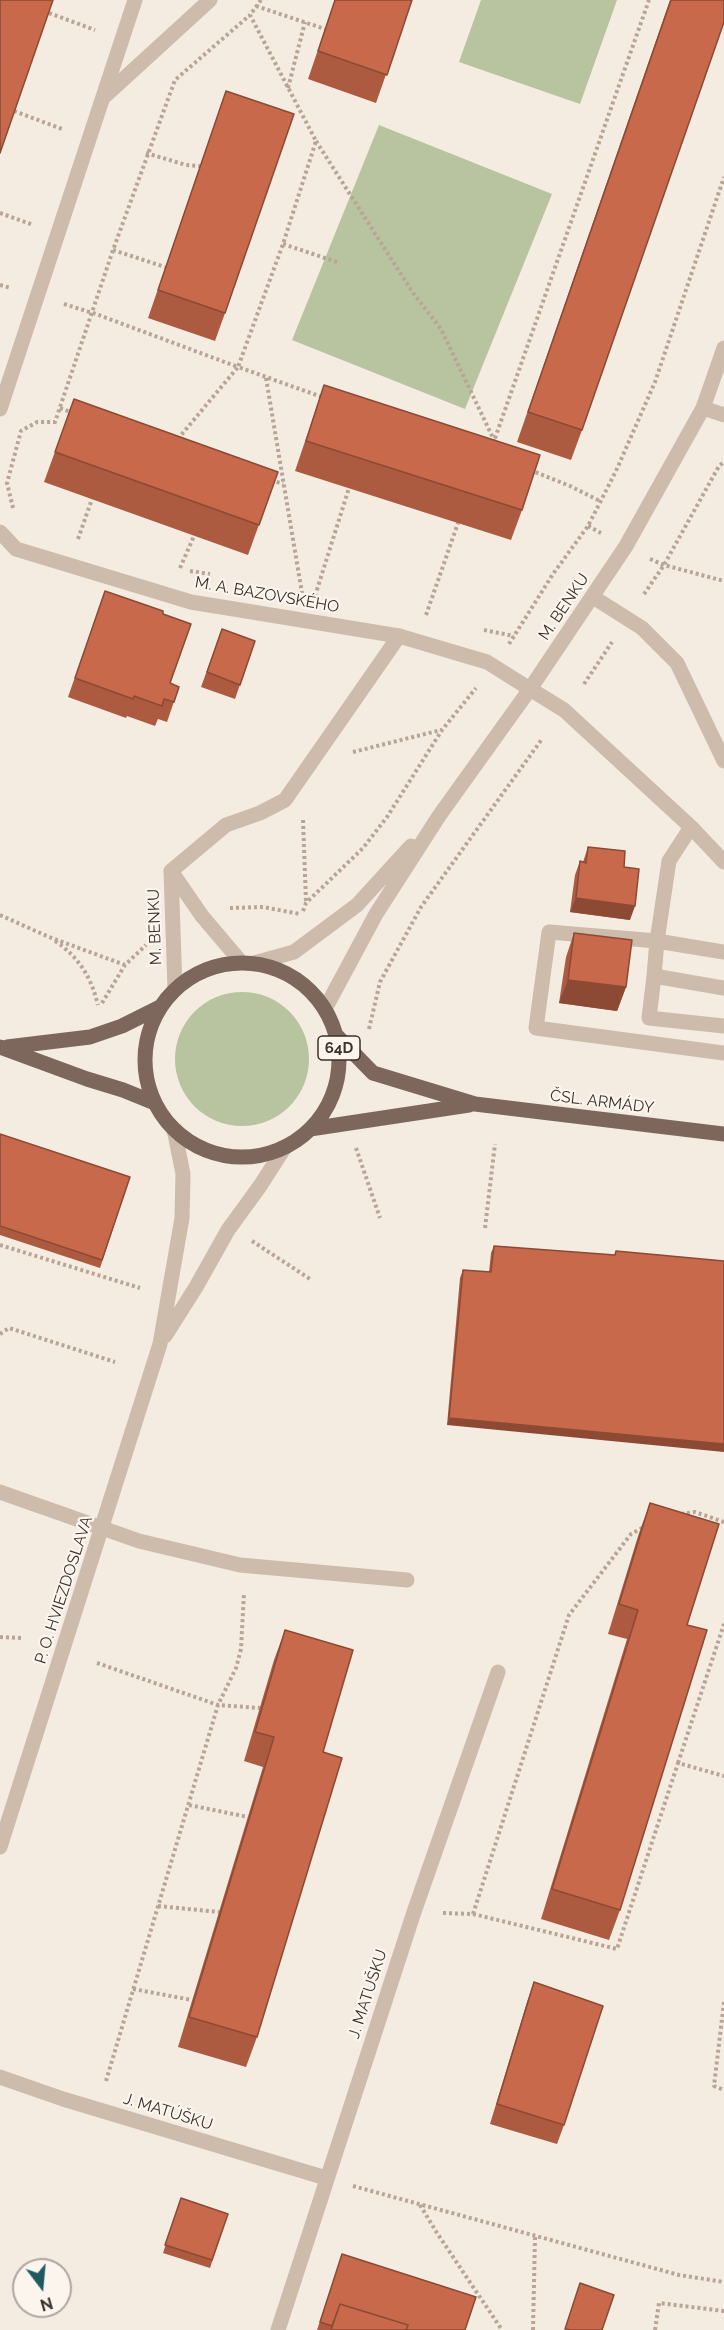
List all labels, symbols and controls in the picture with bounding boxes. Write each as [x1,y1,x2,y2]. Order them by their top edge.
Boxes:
street label: M. BENKU [535,570,593,644]
street label: M. A. BAZOVSKÉHO [194,573,340,617]
street label: M. BENKU [144,889,166,965]
road number: 64D [318,1036,360,1060]
street label: ČSL. ARMÁDY [549,1086,655,1118]
street label: P. O. HVIEZDOSLAVA [31,1514,97,1666]
street label: J. MATUŠKU [345,1947,391,2041]
street label: J. MATÚŠKU [121,2089,215,2135]
north arrow [12,2258,72,2318]
text: N [38,2293,55,2315]

